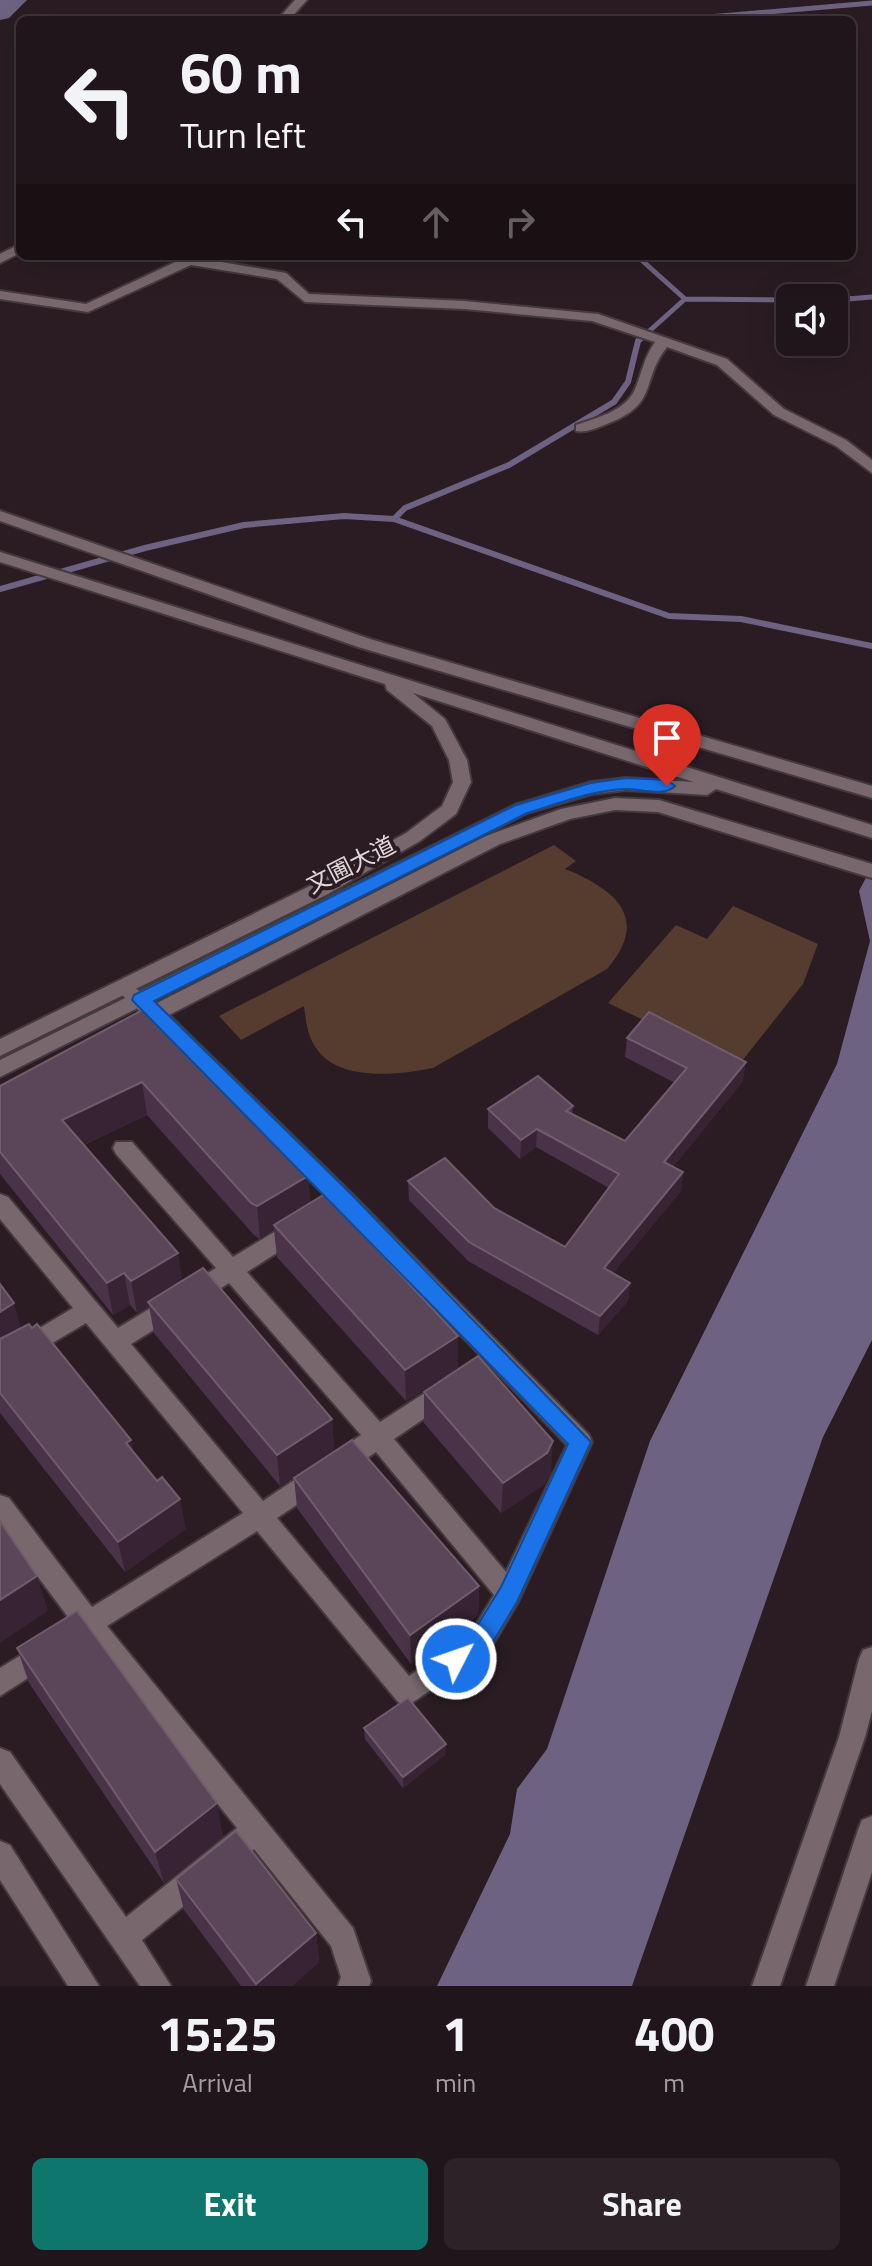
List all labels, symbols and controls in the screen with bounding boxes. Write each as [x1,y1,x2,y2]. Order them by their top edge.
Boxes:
text: 60 m [180,30,302,115]
icon: left [48,48,152,152]
text: Turn left [180,107,306,162]
icon: left [330,200,374,244]
icon: ahead [414,200,458,244]
icon: right [498,200,542,244]
map controls [776,284,848,356]
button: sound [776,284,848,356]
pin [633,704,701,786]
icon: arrive [645,716,689,760]
street label: 文圃大道 [300,826,401,902]
position arrow [414,1617,498,1701]
text: 15:25 [158,1997,277,2070]
text: 1 [442,1997,469,2070]
text: 400 [634,1997,714,2070]
text: Arrival [182,2063,253,2102]
text: min [435,2063,476,2102]
text: m [663,2063,685,2102]
button: Exit [32,2158,428,2250]
button: Share [444,2158,840,2250]

